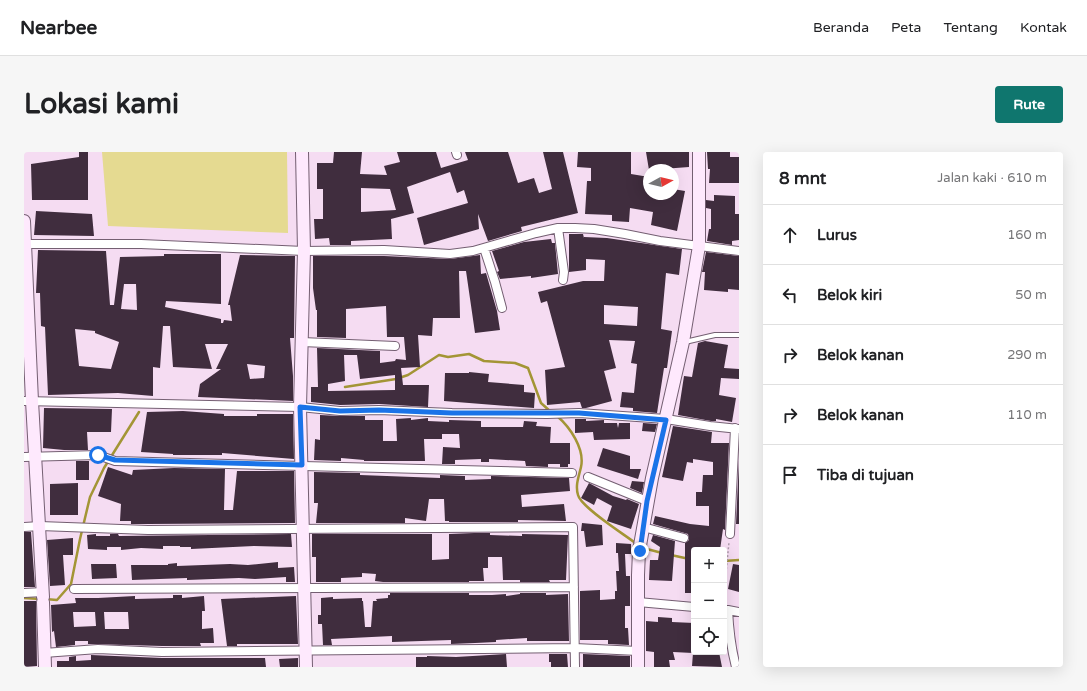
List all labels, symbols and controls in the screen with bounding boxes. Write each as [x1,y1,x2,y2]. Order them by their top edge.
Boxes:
text: Nearbee [20,17,97,39]
text: Beranda [813,19,869,36]
text: Peta [891,19,921,36]
text: Tentang [943,19,998,36]
text: Kontak [1020,19,1067,36]
button: Rute [995,86,1063,123]
text: Lokasi kami [24,87,179,121]
north arrow [643,164,679,200]
text: 8 mnt [779,168,826,189]
text: Jalan kaki · 610 m [937,170,1047,186]
icon: ahead [779,224,801,246]
text: Lurus [817,226,857,244]
text: 160 m [1007,227,1047,243]
icon: left [779,284,801,306]
text: Belok kiri [817,286,882,304]
text: 50 m [1015,287,1047,303]
icon: right [779,344,801,366]
text: Belok kanan [817,346,904,364]
text: 290 m [1007,347,1047,363]
icon: right [779,404,801,426]
text: Belok kanan [817,406,904,424]
text: 110 m [1007,407,1047,423]
route start [89,446,107,464]
icon: arrive [779,464,801,486]
text: Tiba di tujuan [817,466,914,484]
route end [631,542,649,560]
map controls [691,547,727,655]
button: + [691,547,727,583]
button: − [691,583,727,619]
button: locate [691,619,727,655]

